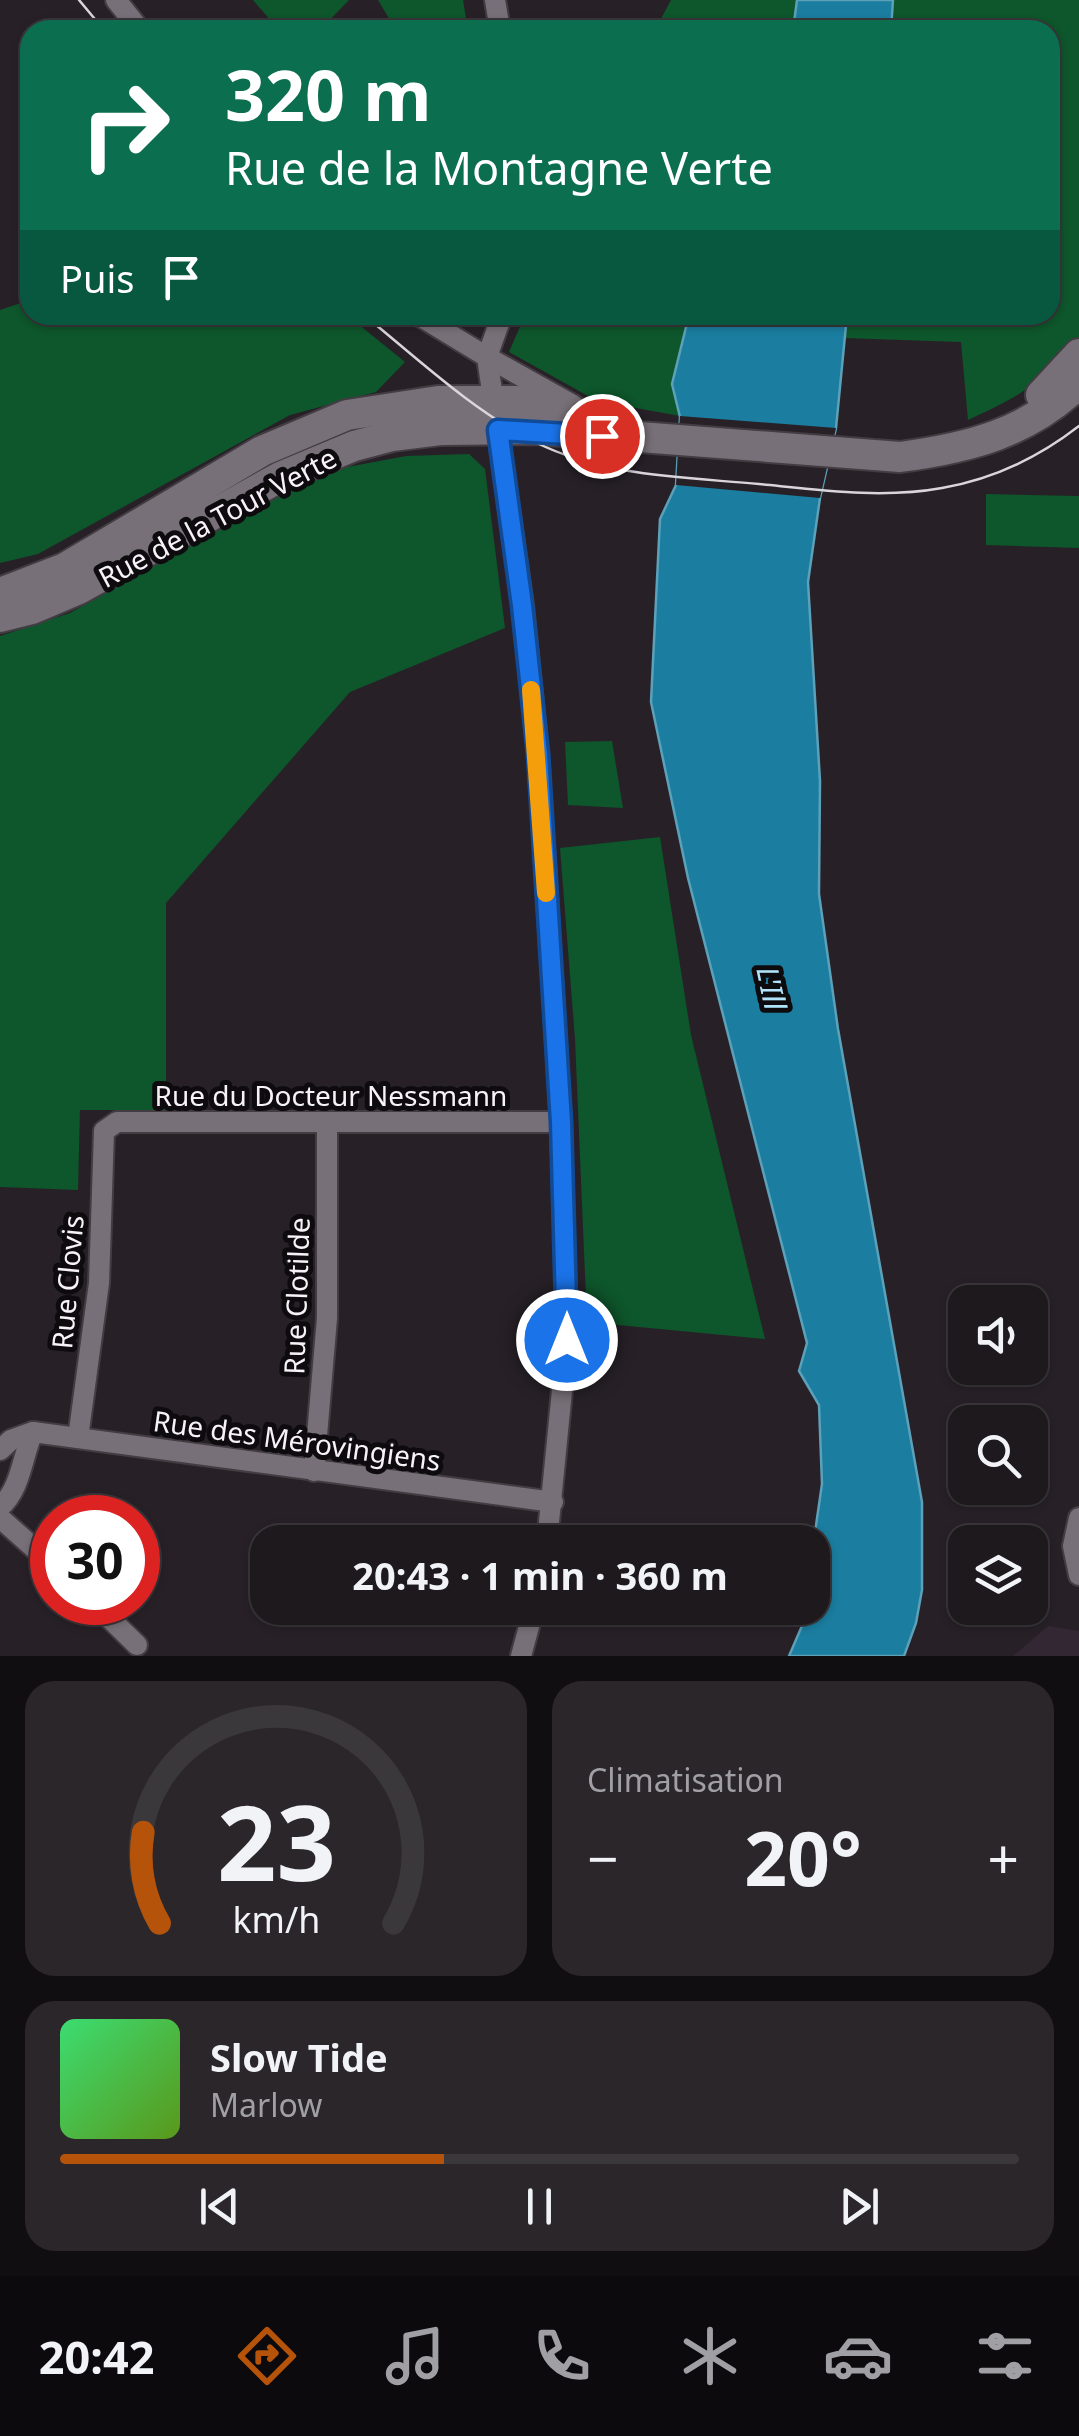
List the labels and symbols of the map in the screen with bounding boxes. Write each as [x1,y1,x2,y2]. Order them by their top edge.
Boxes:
pin [560,394,645,479]
street label: Rue de la Tour Verte [91,438,343,596]
water label: L'Ill [747,962,797,1015]
street label: Rue du Docteur Nessmann [155,1076,507,1114]
street label: Rue Clovis [42,1214,92,1350]
street label: Rue Clotilde [274,1217,318,1375]
position arrow [515,1288,619,1392]
street label: Rue des Mérovingiens [151,1401,443,1479]
speed limit sign: 30 [30,1495,160,1625]

